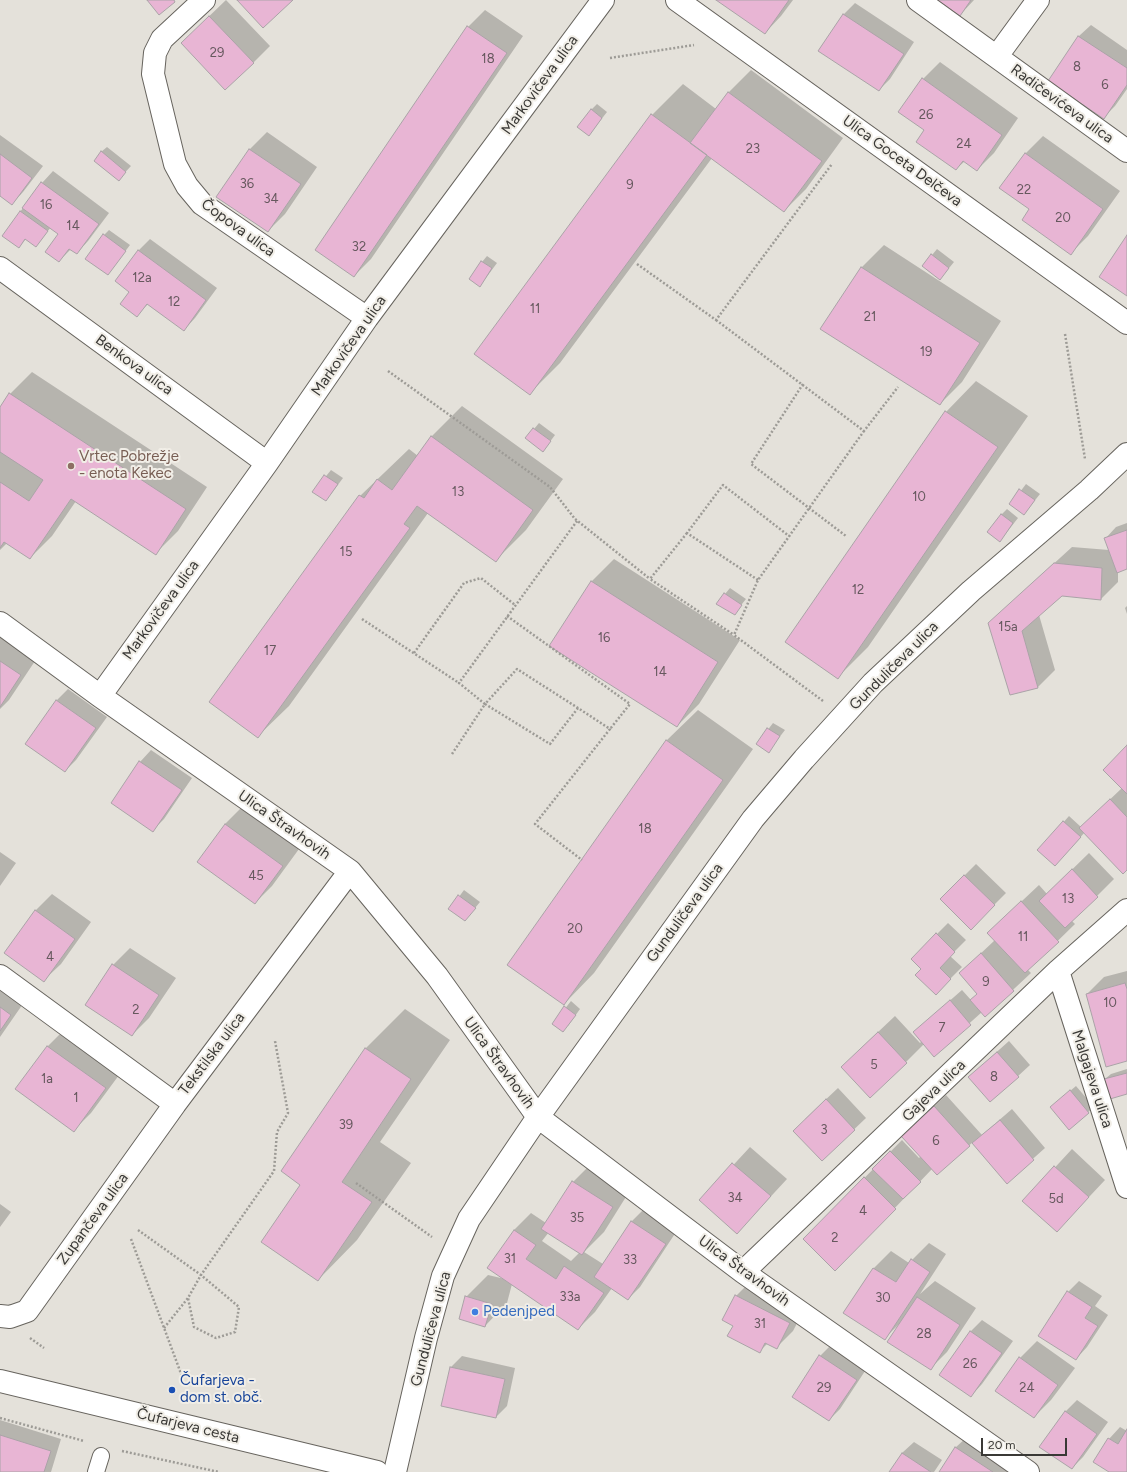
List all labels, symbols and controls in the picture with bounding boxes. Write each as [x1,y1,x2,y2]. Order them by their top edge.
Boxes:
street label: Markovičeva ulica [498,32,582,138]
house number: 29 [210,45,224,61]
house number: 18 [481,51,495,67]
house number: 8 [1073,59,1081,75]
street label: Radičevićeva ulica [1007,61,1117,147]
house number: 6 [1101,77,1109,93]
house number: 26 [919,107,933,123]
street label: Ulica Goceta Delčeva [839,112,965,210]
house number: 24 [956,136,972,152]
house number: 23 [746,141,760,157]
house number: 36 [240,176,254,192]
house number: 9 [626,177,634,193]
house number: 22 [1017,182,1031,198]
house number: 34 [263,191,279,207]
street label: Čopova ulica [198,195,278,261]
house number: 16 [40,197,52,213]
house number: 20 [1055,210,1071,226]
house number: 14 [66,218,80,234]
house number: 32 [352,239,366,255]
house number: 12a [132,270,152,286]
street label: Markovičeva ulica [308,292,390,400]
house number: 12 [168,294,180,310]
house number: 11 [530,301,540,317]
house number: 21 [864,309,876,325]
street label: Benkova ulica [92,331,176,399]
house number: 19 [920,344,932,360]
place label: Vrtec Pobrežje - enota Kekec [79,448,179,483]
marker: Vrtec Pobrežje - enota Kekec [66,461,76,471]
house number: 13 [452,484,464,500]
house number: 10 [912,489,926,505]
house number: 15 [340,544,352,560]
street label: Markovičeva ulica [119,557,203,663]
house number: 12 [852,582,864,598]
street label: Gunduličeva ulica [846,618,942,714]
house number: 15a [998,619,1018,635]
house number: 16 [598,630,610,646]
house number: 17 [264,643,276,659]
house number: 14 [653,664,667,680]
street label: Ulica Štravhovih [234,786,334,864]
house number: 18 [638,821,652,837]
street label: Gunduličeva ulica [643,860,727,966]
house number: 45 [248,868,264,884]
house number: 13 [1062,891,1074,907]
house number: 20 [567,921,583,937]
house number: 11 [1018,929,1028,945]
house number: 4 [46,949,54,965]
house number: 9 [982,974,990,990]
house number: 10 [1103,995,1117,1011]
house number: 2 [132,1002,140,1018]
street label: Tekstilska ulica [175,1009,249,1099]
street label: Ulica Štravhovih [460,1014,538,1112]
house number: 7 [939,1020,945,1036]
street label: Malgajeva ulica [1068,1028,1116,1130]
street label: Gajeva ulica [899,1056,969,1126]
house number: 5 [870,1057,878,1073]
house number: 8 [990,1069,998,1085]
house number: 1a [41,1071,53,1087]
house number: 1 [73,1090,79,1106]
house number: 39 [339,1117,353,1133]
house number: 3 [820,1122,828,1138]
house number: 6 [932,1133,940,1149]
street label: Zupančeva ulica [54,1170,132,1268]
house number: 34 [727,1190,743,1206]
house number: 5d [1048,1191,1064,1207]
house number: 4 [859,1203,867,1219]
house number: 35 [570,1210,584,1226]
house number: 2 [831,1230,839,1246]
street label: Ulica Štravhovih [695,1232,793,1310]
house number: 31 [504,1251,516,1267]
house number: 33 [623,1252,637,1268]
street label: Gunduličeva ulica [407,1270,455,1388]
house number: 33a [560,1289,580,1305]
house number: 30 [875,1290,891,1306]
place label: Pedenjped [483,1303,555,1321]
marker: Pedenjped [470,1307,480,1317]
house number: 31 [754,1316,766,1332]
house number: 28 [916,1326,932,1342]
house number: 26 [963,1356,977,1372]
place label: Čufarjeva - dom st. obč. [180,1372,262,1407]
house number: 29 [817,1380,831,1396]
house number: 24 [1019,1380,1035,1396]
marker: Čufarjeva - dom st. obč. [167,1385,177,1395]
street label: Čufarjeva cesta [135,1405,241,1447]
scale bar [983,1430,1069,1456]
text: 20 m [988,1438,1016,1452]

